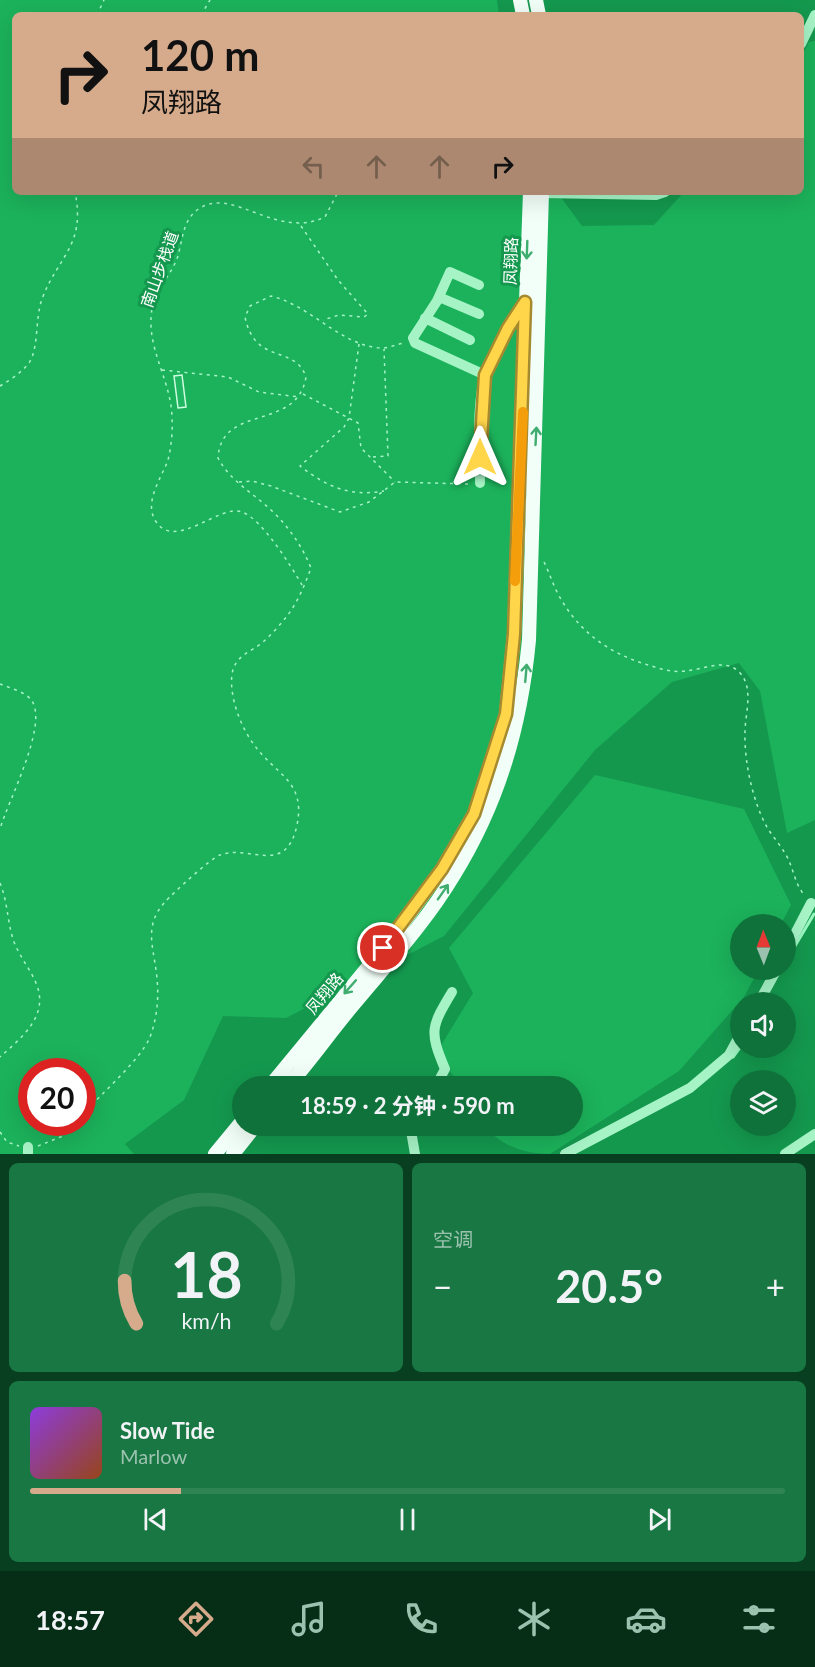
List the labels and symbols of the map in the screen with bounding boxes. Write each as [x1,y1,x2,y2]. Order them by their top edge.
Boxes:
street label: 南山步栈道 [136,228,182,310]
street label: 凤翔路 [500,237,520,285]
one-way arrow [522,240,533,260]
position arrow [448,425,512,489]
one-way arrow [531,427,542,447]
one-way arrow [521,664,532,684]
one-way arrow [437,885,449,901]
north arrow [730,914,796,980]
pin [357,922,408,973]
street label: 凤翔路 [301,969,347,1017]
one-way arrow [343,979,357,994]
speed limit sign: 20 [18,1058,96,1136]

